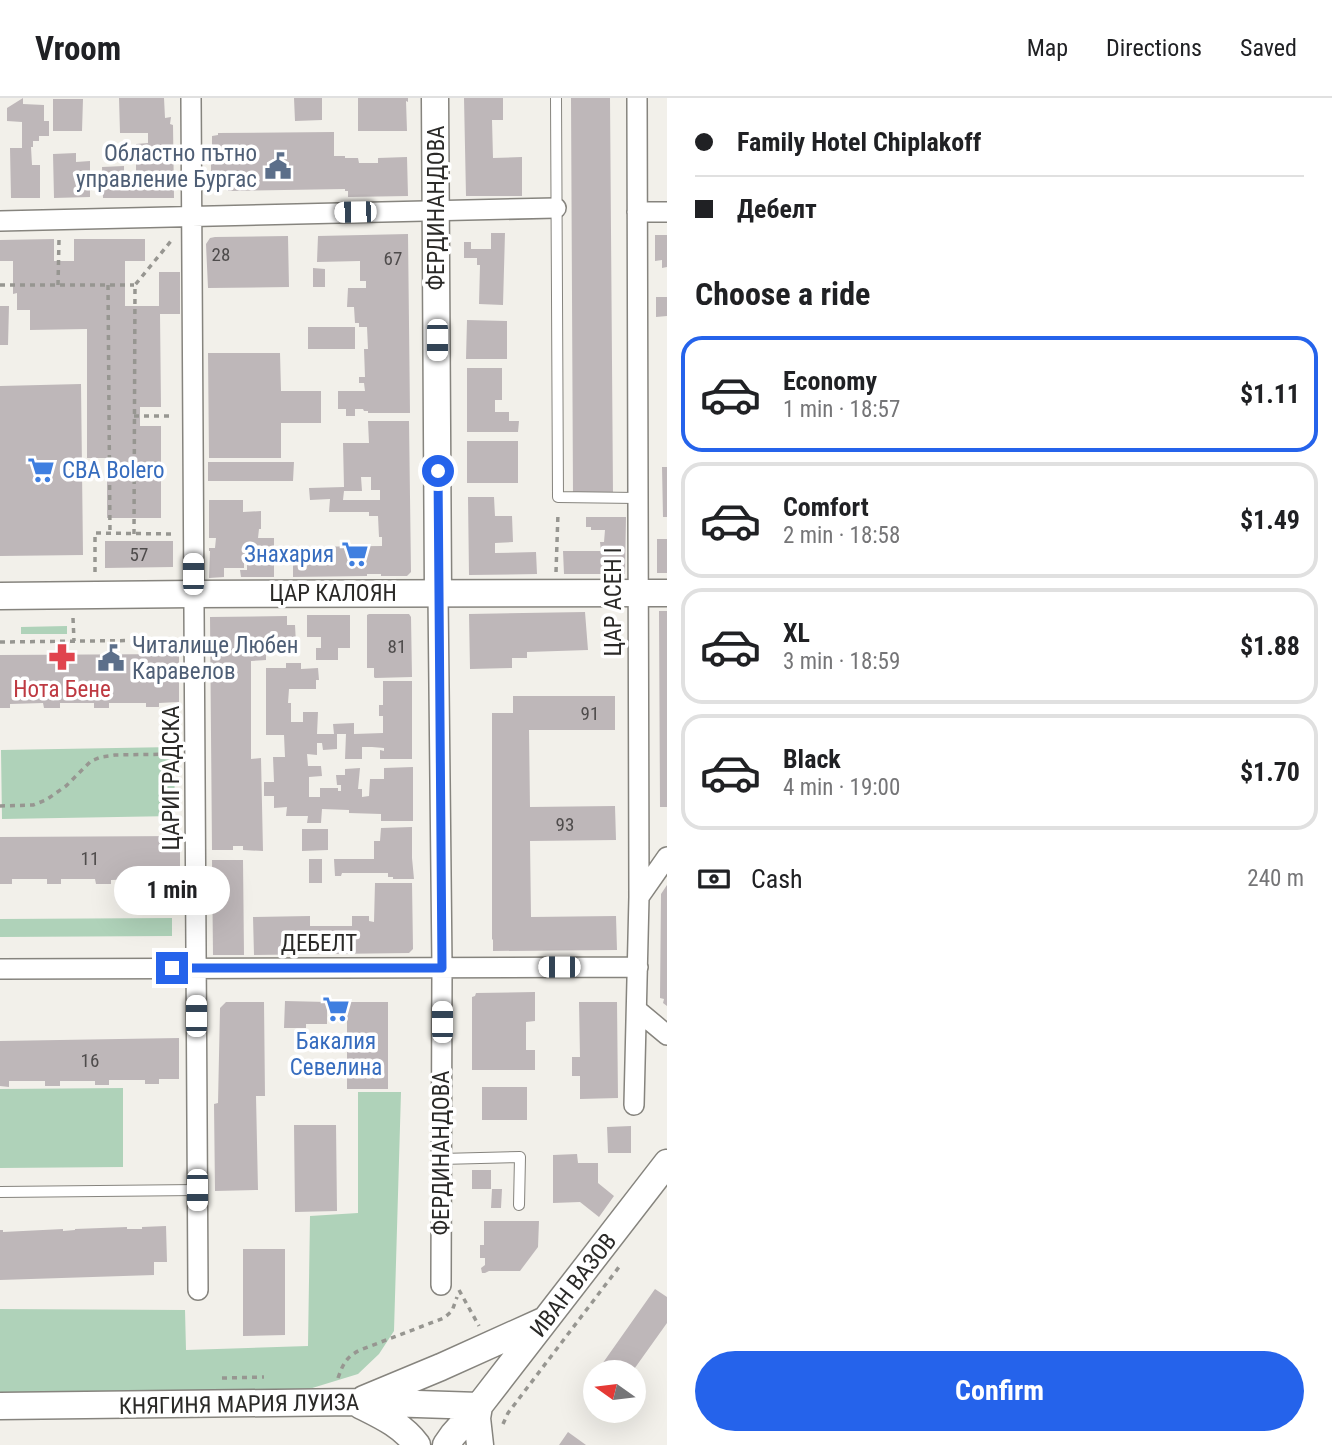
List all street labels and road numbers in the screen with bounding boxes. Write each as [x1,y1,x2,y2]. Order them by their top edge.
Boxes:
street label: ФЕРДИНАНДОВА [423,126,450,291]
street label: ЦАР АСЕН I [600,547,627,657]
street label: ЦАР КАЛОЯН [269,580,397,607]
street label: ЦАРИГРАДСКА [158,705,185,851]
street label: ДЕБЕЛТ [281,930,357,957]
street label: ФЕРДИНАНДОВА [428,1071,455,1236]
street label: ИВАН ВАЗОВ [525,1228,622,1342]
street label: КНЯГИНЯ МАРИЯ ЛУИЗА [119,1389,359,1420]

